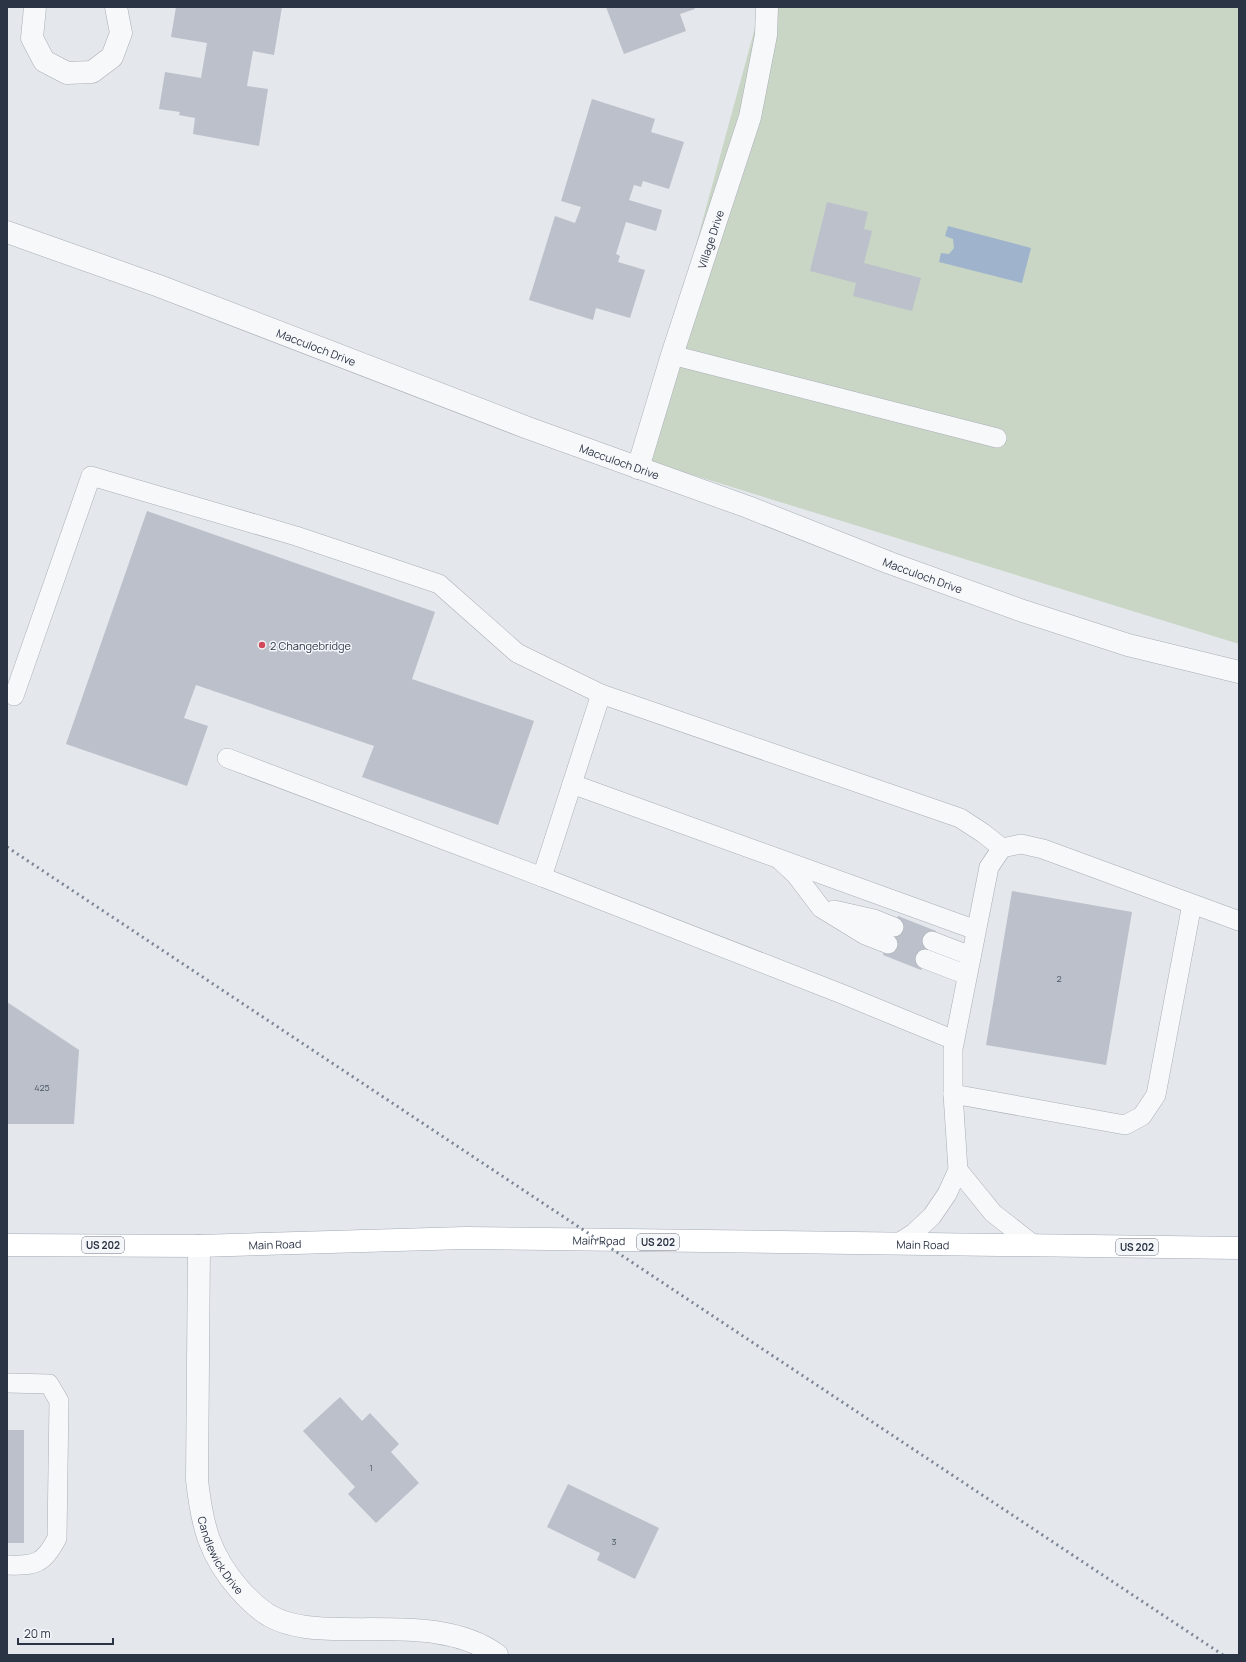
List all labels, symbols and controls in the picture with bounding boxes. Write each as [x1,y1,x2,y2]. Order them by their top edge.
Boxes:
street label: Village Drive [693,207,727,270]
street label: Macculoch Drive [275,325,359,369]
street label: Macculoch Drive [578,440,662,482]
street label: Macculoch Drive [881,553,965,596]
place label: 2 Changebridge [270,638,352,653]
marker: 2 Changebridge [257,640,267,650]
house number: 2 [1056,972,1062,985]
house number: 425 [34,1081,50,1094]
street label: Main Road [572,1232,625,1248]
road number: US 202 [637,1234,679,1250]
street label: Main Road [248,1235,302,1252]
street label: Main Road [896,1236,949,1252]
road number: US 202 [82,1237,124,1253]
road number: US 202 [1116,1239,1158,1255]
house number: 1 [369,1461,373,1474]
street label: Candlewick Drive [195,1515,248,1597]
house number: 3 [612,1535,617,1548]
scale bar [18,1620,113,1646]
text: 20 m [24,1625,51,1642]

